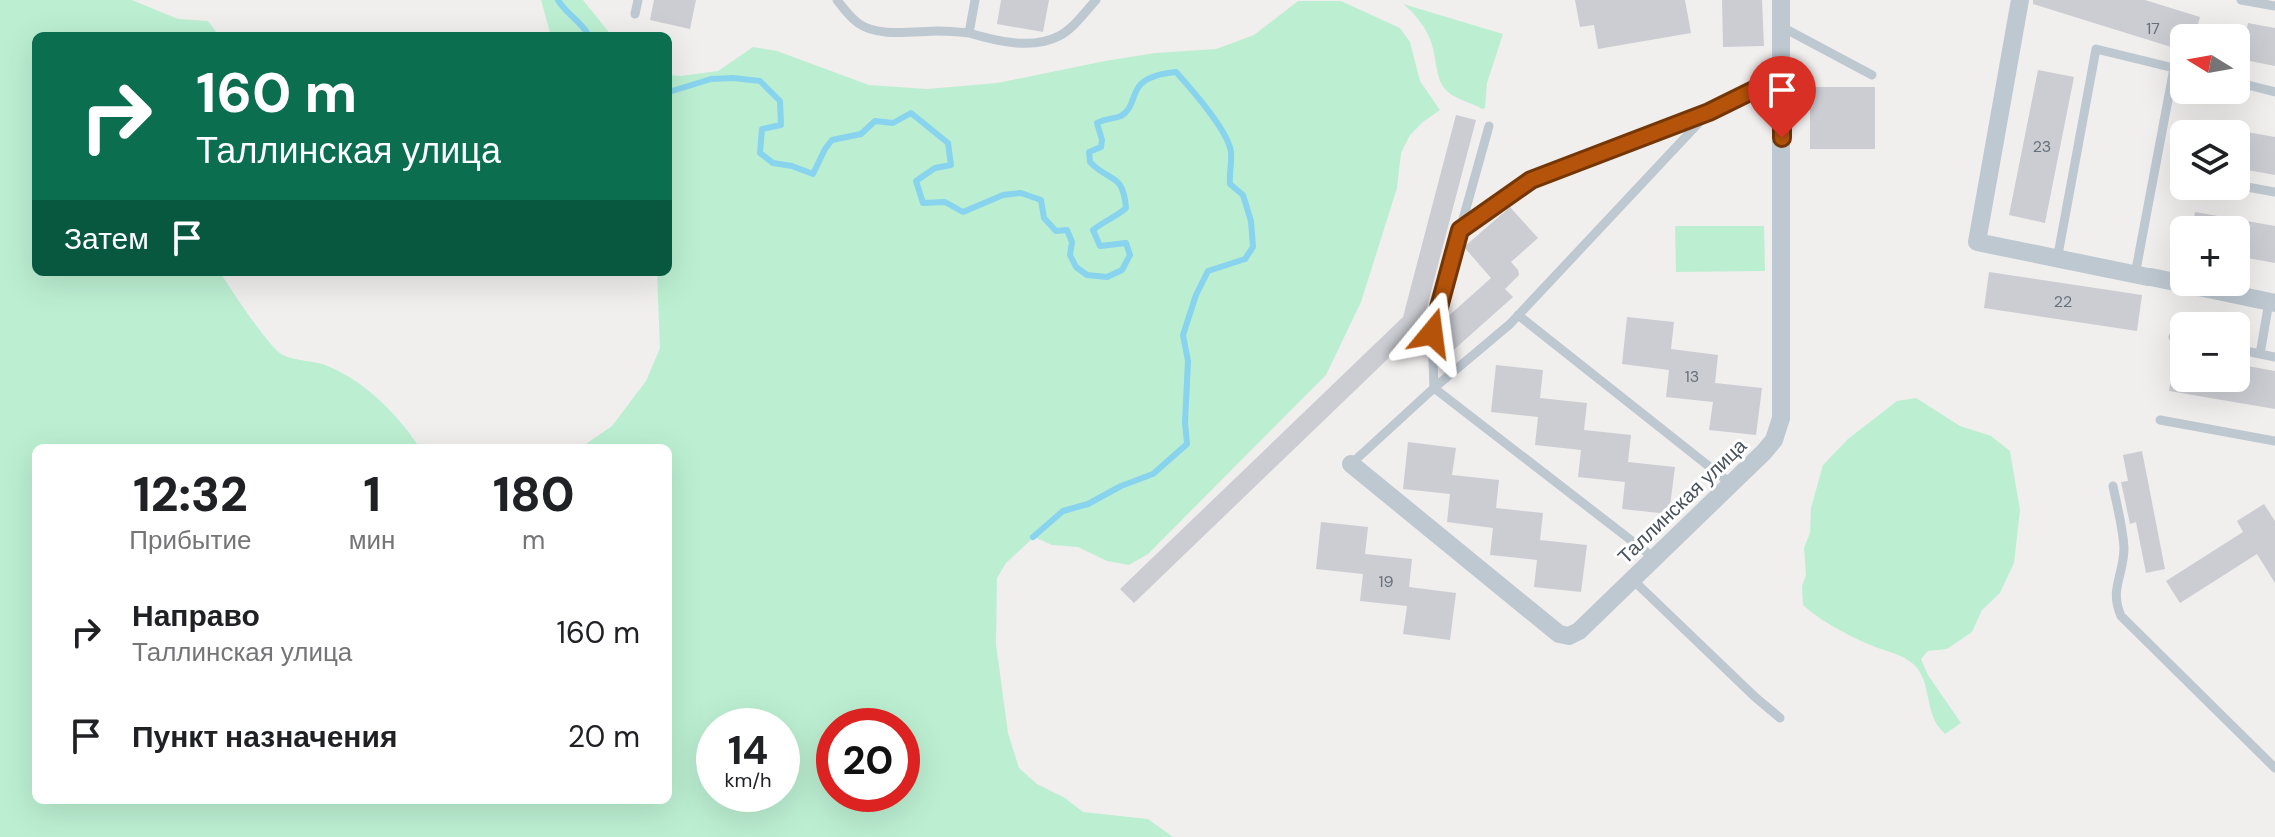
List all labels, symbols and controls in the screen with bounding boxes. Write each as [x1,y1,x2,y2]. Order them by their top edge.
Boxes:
house number: 17 [2146,18,2160,39]
north arrow [2170,24,2250,104]
map controls [2170,24,2250,392]
text: 160 m [196,56,357,129]
pin [1748,56,1816,138]
icon: right [64,64,168,168]
icon: arrive [1760,68,1804,112]
button: layers [2170,120,2250,200]
text: Таллинская улица [196,127,501,174]
house number: 23 [2033,136,2051,157]
icon: arrive [165,216,209,260]
button: + [2170,216,2250,296]
text: Затем [64,219,149,258]
position arrow [1390,291,1474,375]
house number: 22 [2054,291,2072,312]
button: − [2170,312,2250,392]
house number: 13 [1685,366,1699,387]
street label: Таллинская улица [1612,432,1753,569]
text: 12:32 [133,463,248,526]
text: 1 [363,463,381,526]
text: 180 [493,463,575,526]
text: Прибытие [129,523,251,557]
text: мин [349,523,395,557]
text: m [522,523,545,557]
house number: 19 [1378,571,1394,592]
text: Направо [132,596,260,635]
icon: right [64,610,108,654]
text: 160 m [557,613,640,652]
text: Таллинская улица [132,635,352,669]
speed limit sign: 20 [816,708,920,812]
icon: arrive [64,714,108,758]
text: Пункт назначения [132,717,397,756]
text: 20 m [568,717,640,756]
text: 14 [728,724,768,776]
text: km/h [724,767,772,793]

